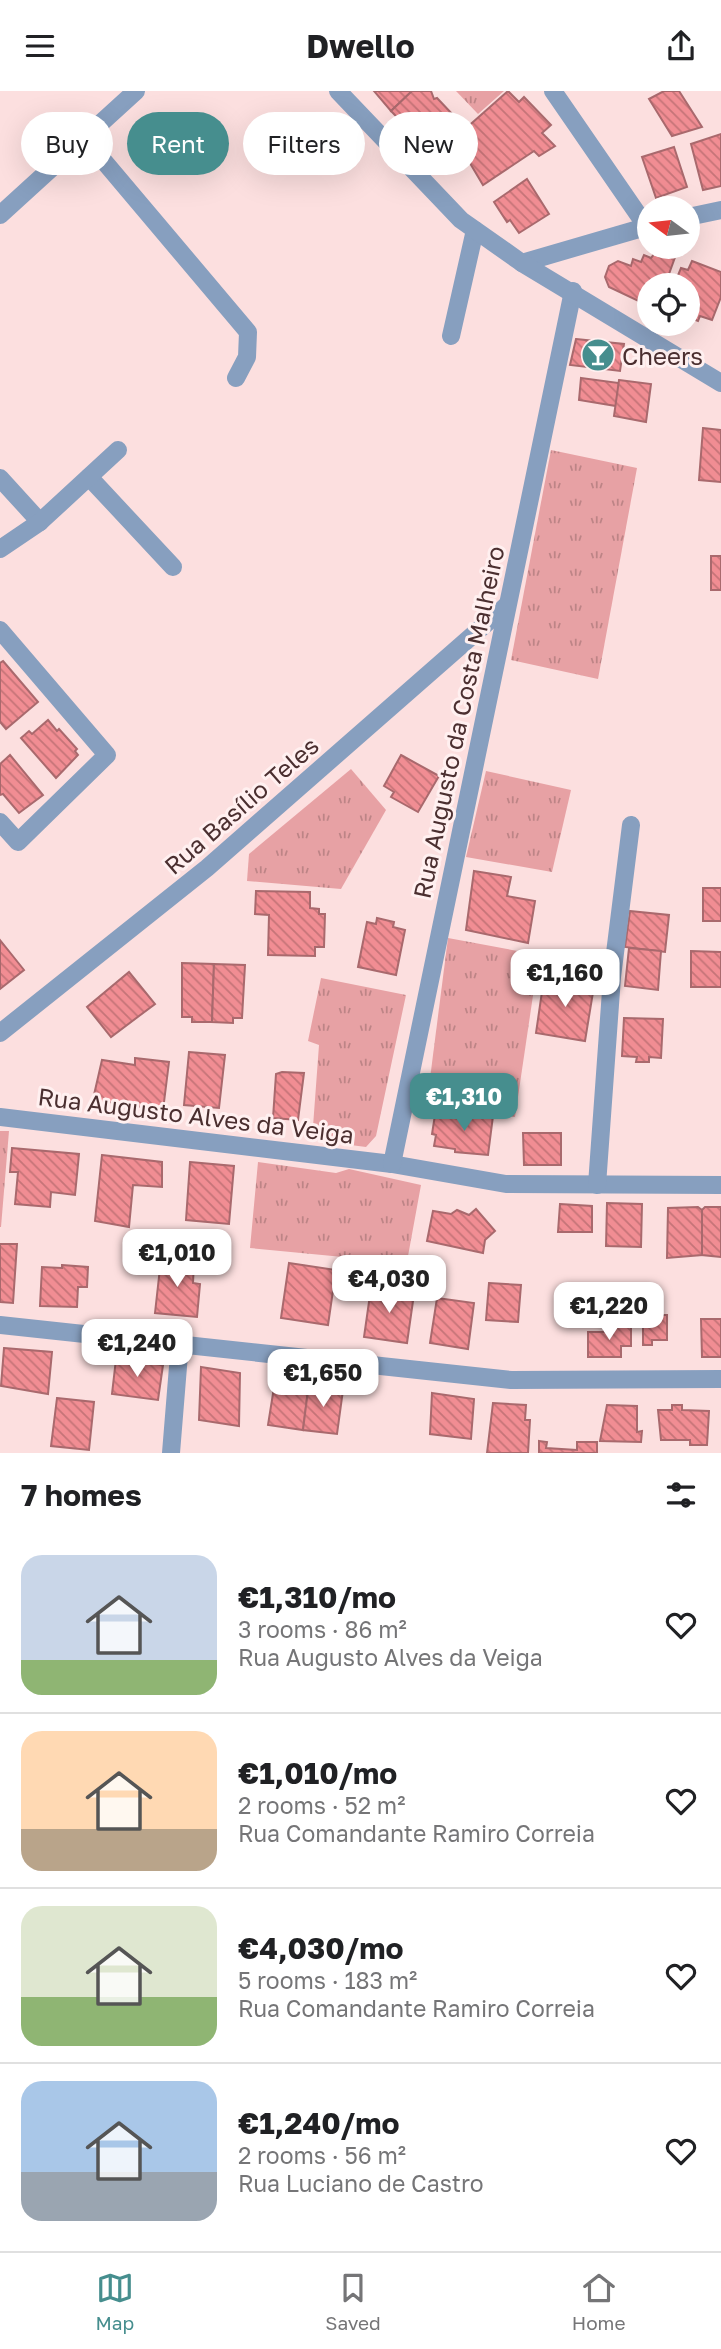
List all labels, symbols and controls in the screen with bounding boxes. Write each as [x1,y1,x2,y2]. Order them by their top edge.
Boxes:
icon: menu [21,27,59,65]
text: Dwello [306,27,415,65]
icon: share [662,27,700,65]
chip: Buy [21,112,113,175]
chip: Rent [127,112,229,175]
chip: Filters [243,112,365,175]
chip: New [379,112,478,175]
north arrow [637,196,700,259]
map controls [637,196,700,336]
button: locate [637,273,700,336]
bar icon: Cheers [579,336,617,374]
place label: Cheers [622,341,703,370]
street label: Rua Augusto da Costa Malheiro [406,543,510,901]
street label: Rua Basílio Teles [158,730,324,880]
pin: €1,160 [508,949,622,1009]
text: €1,160 [527,958,603,986]
pin: €1,310 [407,1073,521,1133]
street label: Rua Augusto Alves da Veiga [36,1081,356,1149]
text: €1,310 [426,1082,502,1110]
pin: €1,010 [120,1229,234,1289]
text: €1,010 [138,1238,216,1266]
pin: €4,030 [332,1255,446,1315]
text: €4,030 [348,1264,430,1292]
pin: €1,220 [552,1283,666,1342]
text: €1,220 [570,1291,648,1319]
pin: €1,240 [80,1319,194,1379]
text: €1,240 [98,1328,176,1356]
pin: €1,650 [266,1349,380,1409]
text: €1,650 [283,1358,363,1386]
icon: filters [662,1476,700,1514]
text: 7 homes [21,1477,142,1513]
text: €1,310/mo [238,1579,396,1615]
icon: home [77,1583,161,1667]
icon: heart [662,1606,700,1644]
text: 3 rooms · 86 m² [238,1615,407,1643]
text: Rua Augusto Alves da Veiga [238,1643,543,1671]
text: €1,010/mo [238,1755,397,1791]
icon: home [77,1759,161,1843]
icon: heart [662,1782,700,1820]
text: 2 rooms · 52 m² [238,1791,405,1819]
text: Rua Comandante Ramiro Correia [238,1819,595,1847]
text: €4,030/mo [238,1930,403,1966]
icon: home [77,1934,161,2018]
icon: heart [662,1957,700,1995]
text: 5 rooms · 183 m² [238,1966,417,1994]
text: Rua Comandante Ramiro Correia [238,1994,595,2022]
text: €1,240/mo [238,2105,399,2141]
icon: home [77,2109,161,2193]
icon: heart [662,2132,700,2170]
text: 2 rooms · 56 m² [238,2141,406,2169]
text: Rua Luciano de Castro [238,2169,484,2197]
tab: Map [96,2269,134,2334]
tab: Saved [325,2269,381,2334]
tab: Home [572,2269,625,2334]

